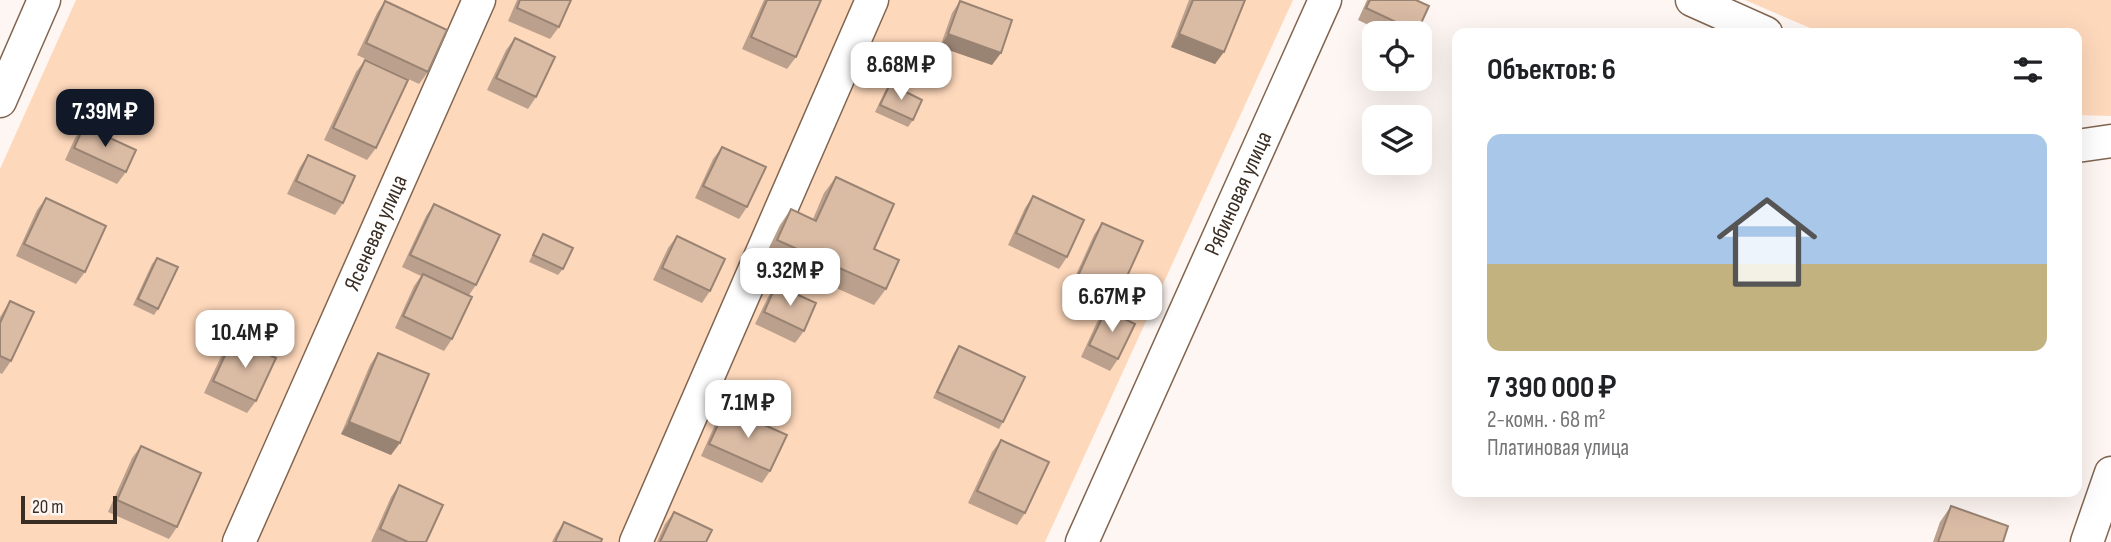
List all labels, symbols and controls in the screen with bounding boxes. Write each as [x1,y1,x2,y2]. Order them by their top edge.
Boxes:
map controls [1362,21,1432,175]
button: locate [1362,21,1432,91]
pin: 8.68M ₽ [836,42,966,102]
text: 8.68M ₽ [867,51,935,79]
icon: filters [2009,51,2047,89]
text: Объектов: 6 [1487,52,1616,88]
pin: 7.39M ₽ [40,90,170,149]
text: 7.39M ₽ [72,98,138,126]
button: layers [1362,105,1432,175]
street label: Рябиновая улица [1198,127,1278,260]
street label: Ясеневая улица [338,171,414,295]
icon: home [1704,179,1830,305]
pin: 9.32M ₽ [725,248,855,308]
text: 9.32M ₽ [756,257,824,285]
pin: 6.67M ₽ [1047,274,1177,334]
text: 6.67M ₽ [1078,283,1146,311]
pin: 10.4M ₽ [180,310,310,370]
text: 10.4M ₽ [212,319,279,347]
text: 7 390 000 ₽ [1487,370,1616,406]
pin: 7.1M ₽ [691,380,805,440]
text: 7.1M ₽ [721,389,775,417]
text: 2-комн. · 68 m² [1487,406,1606,434]
text: Платиновая улица [1487,434,1629,462]
scale bar [21,493,117,525]
text: 20 m [32,496,64,519]

